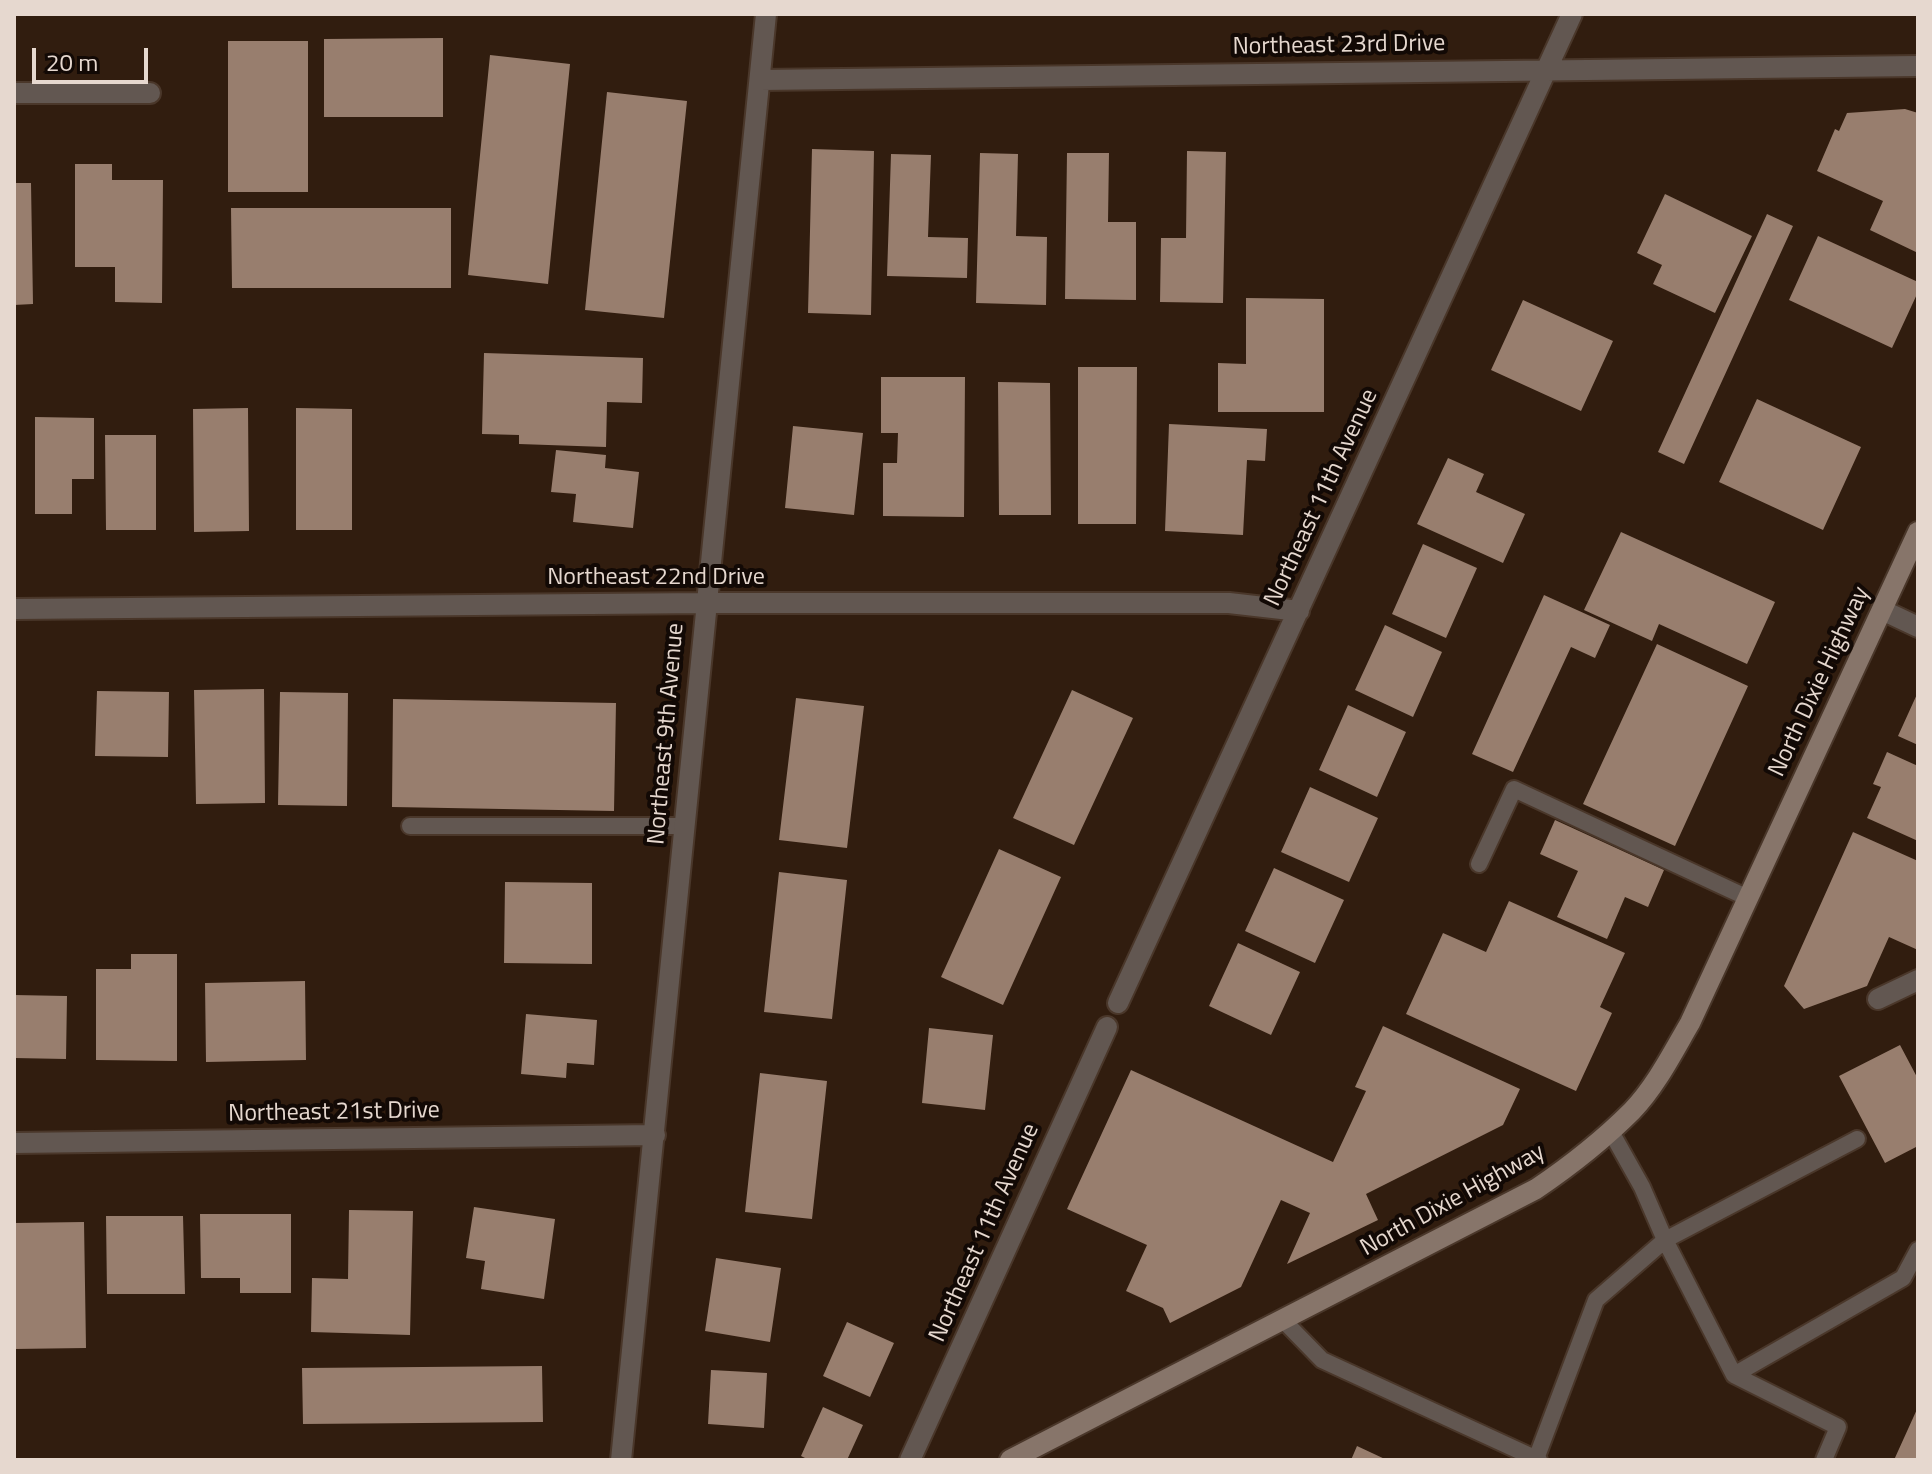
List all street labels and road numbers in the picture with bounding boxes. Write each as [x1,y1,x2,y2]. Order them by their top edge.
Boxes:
street label: Northeast 23rd Drive [1232,30,1446,62]
street label: Northeast 11th Avenue [1259,385,1385,611]
street label: Northeast 22nd Drive [547,564,765,592]
street label: North Dixie Highway [1763,583,1877,781]
street label: Northeast 9th Avenue [643,622,691,846]
street label: Northeast 21st Drive [228,1097,440,1129]
street label: Northeast 11th Avenue [924,1119,1046,1347]
street label: North Dixie Highway [1356,1138,1550,1264]

